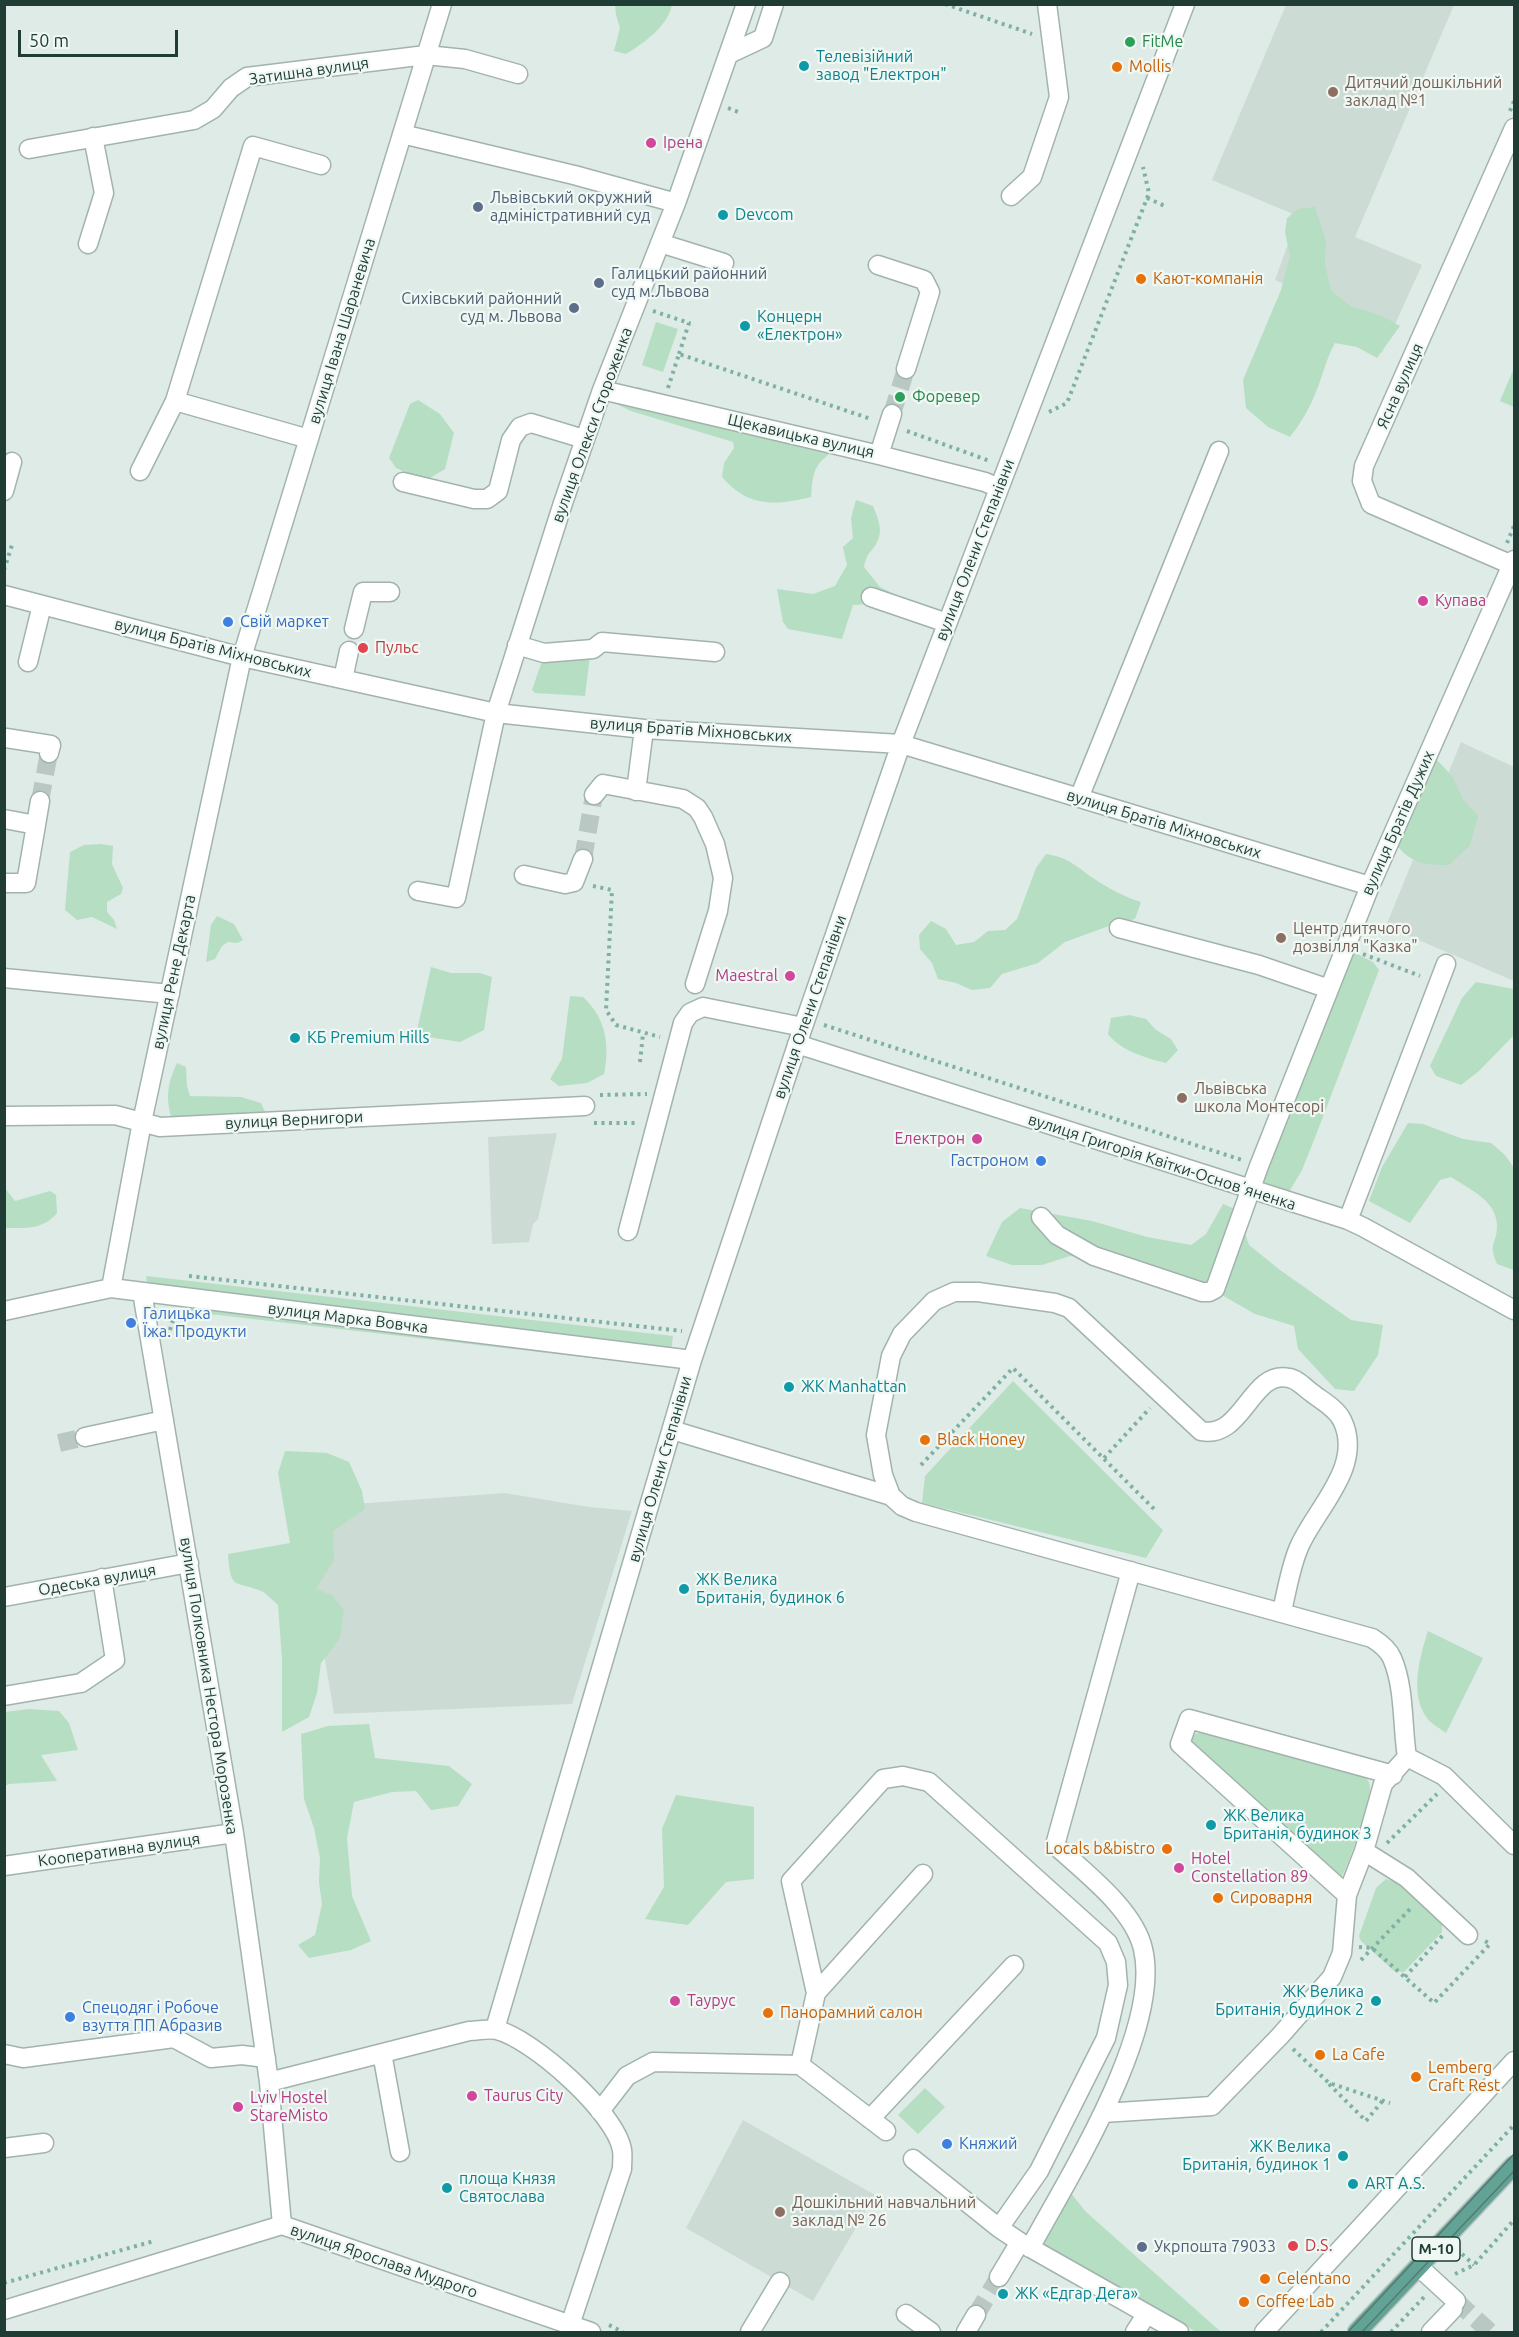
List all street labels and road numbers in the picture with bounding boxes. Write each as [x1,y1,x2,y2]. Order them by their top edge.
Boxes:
street label: Затишна вулиця [248,53,370,89]
street label: вулиця Івана Шараневича [305,236,379,426]
street label: вулиця Олекси Стороженка [548,325,636,525]
street label: Ясна вулиця [1373,340,1427,432]
street label: Щекавицька вулиця [726,410,876,462]
street label: вулиця Олени Степанівни [931,456,1019,644]
street label: вулиця Братів Міхновських [112,614,314,682]
street label: вулиця Братів Міхновських [589,713,793,747]
street label: вулиця Братів Дужих [1357,748,1439,898]
street label: вулиця Братів Міхновських [1064,785,1264,863]
street label: вулиця Рене Декарта [148,893,200,1051]
street label: вулиця Олени Степанівни [769,913,851,1101]
street label: вулиця Вернигори [224,1107,364,1133]
street label: вулиця Григорія Квітки-Основʼяненка [1026,1110,1298,1214]
street label: вулиця Марка Вовчка [267,1299,429,1337]
street label: вулиця Олени Степанівни [624,1373,696,1565]
street label: вулиця Полковника Нестора Морозенка [176,1536,242,1836]
street label: Одеська вулиця [37,1560,157,1600]
street label: Кооперативна вулиця [37,1829,201,1871]
street label: вулиця Ярослава Мудрого [288,2220,480,2302]
road number: М-10 [1412,2237,1460,2261]

